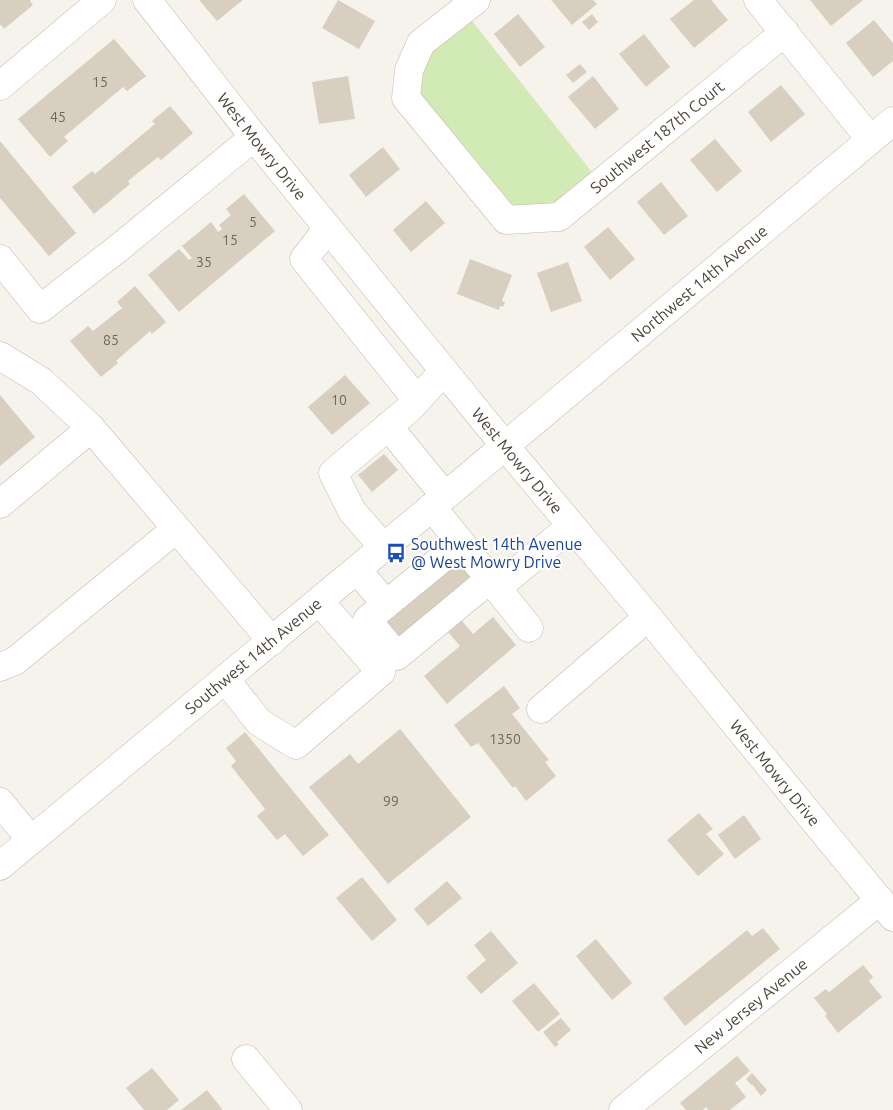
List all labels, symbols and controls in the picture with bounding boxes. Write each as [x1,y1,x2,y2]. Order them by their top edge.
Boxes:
house number: 15 [92,74,108,90]
street label: Southwest 187th Court [587,76,728,197]
street label: West Mowry Drive [214,89,310,203]
house number: 45 [50,109,66,125]
house number: 5 [249,214,257,230]
street label: Northwest 14th Avenue [627,221,771,345]
house number: 15 [222,232,238,248]
house number: 35 [196,254,212,270]
house number: 85 [103,332,119,348]
house number: 10 [331,392,347,408]
street label: West Mowry Drive [469,404,566,517]
place label: Southwest 14th Avenue @ West Mowry Drive [411,535,582,571]
bus stop icon: Southwest 14th Avenue @ West Mowry Drive [385,542,407,564]
street label: Southwest 14th Avenue [181,594,325,717]
street label: West Mowry Drive [727,716,824,829]
house number: 1350 [489,731,521,747]
house number: 99 [383,793,399,809]
street label: New Jersey Avenue [691,954,811,1057]

